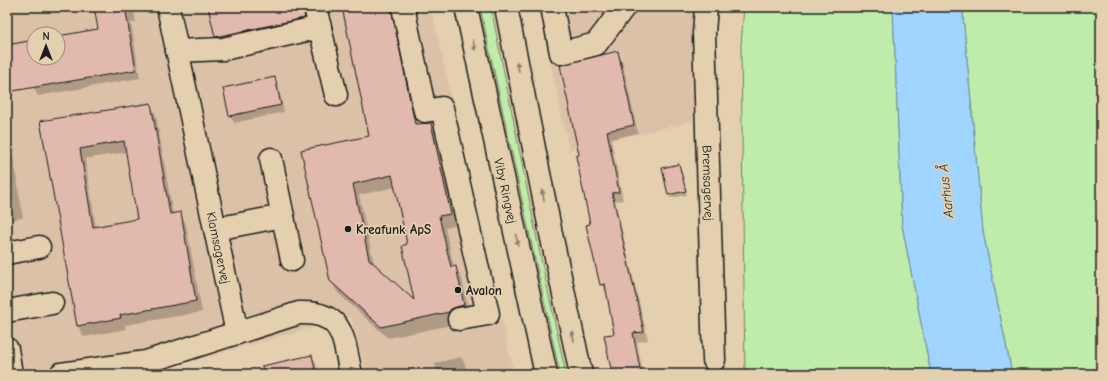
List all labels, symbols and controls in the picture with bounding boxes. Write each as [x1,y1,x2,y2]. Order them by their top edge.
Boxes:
north arrow [26,26,66,66]
text: N [42,30,50,43]
one-way arrow [472,39,478,51]
one-way arrow [515,61,521,74]
street label: Bremsagervej [700,145,717,221]
street label: Viby Ringvej [492,157,520,225]
water label: Aarhus Å [935,163,957,220]
one-way arrow [540,189,546,201]
street label: Klamsagervej [204,210,234,285]
place label: Kreafunk ApS [356,222,431,237]
marker: Kreafunk ApS [343,224,353,234]
one-way arrow [515,234,521,247]
place label: Avalon [466,283,502,298]
marker: Avalon [453,285,463,295]
one-way arrow [569,330,575,342]

